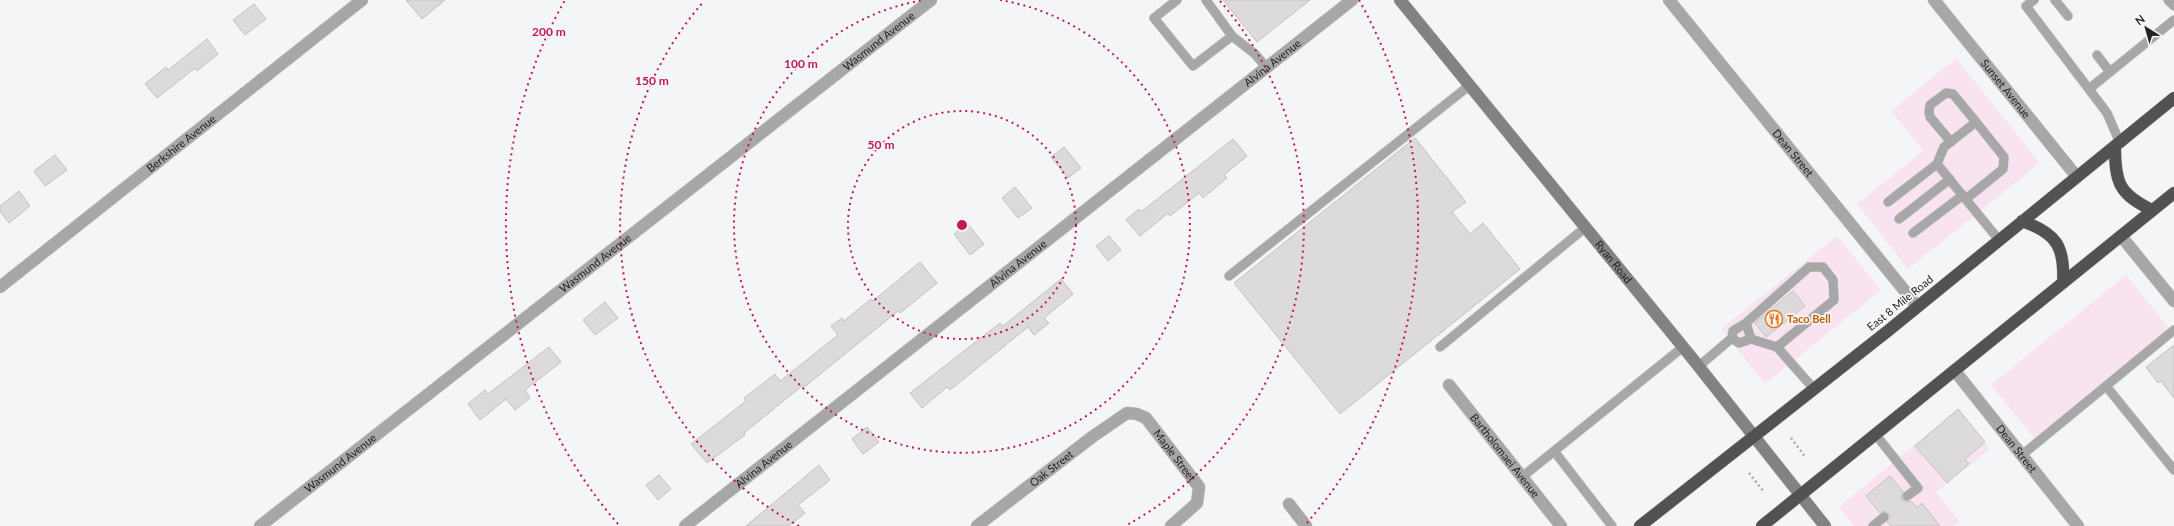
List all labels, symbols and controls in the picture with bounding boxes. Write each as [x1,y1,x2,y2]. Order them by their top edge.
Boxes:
street label: Wasmund Avenue [840,8,917,73]
north arrow [2126,8,2166,48]
text: N [2132,12,2147,27]
text: 200 m [532,24,566,39]
street label: Alvina Avenue [1241,36,1303,89]
text: 100 m [784,56,818,71]
street label: Sunset Avenue [1978,56,2034,120]
text: 150 m [635,73,669,88]
street label: Berkshire Avenue [144,112,218,174]
street label: Dean Street [1770,126,1817,179]
text: 50 m [868,137,894,152]
centre of rings [955,218,969,232]
street label: Wasmund Avenue [557,231,634,295]
street label: Alvina Avenue [987,237,1049,289]
street label: Ryan Road [1593,238,1635,286]
street label: East 8 Mile Road [1864,272,1935,333]
restaurant icon: Taco Bell [1764,309,1784,329]
place label: Taco Bell [1787,312,1831,325]
street label: Bartholomaei Avenue [1468,411,1543,500]
street label: Dean Street [1994,422,2040,475]
street label: Maple Street [1151,427,1199,484]
street label: Wasmund Avenue [302,430,379,495]
street label: Alvina Avenue [732,437,794,490]
street label: Oak Street [1027,447,1075,489]

